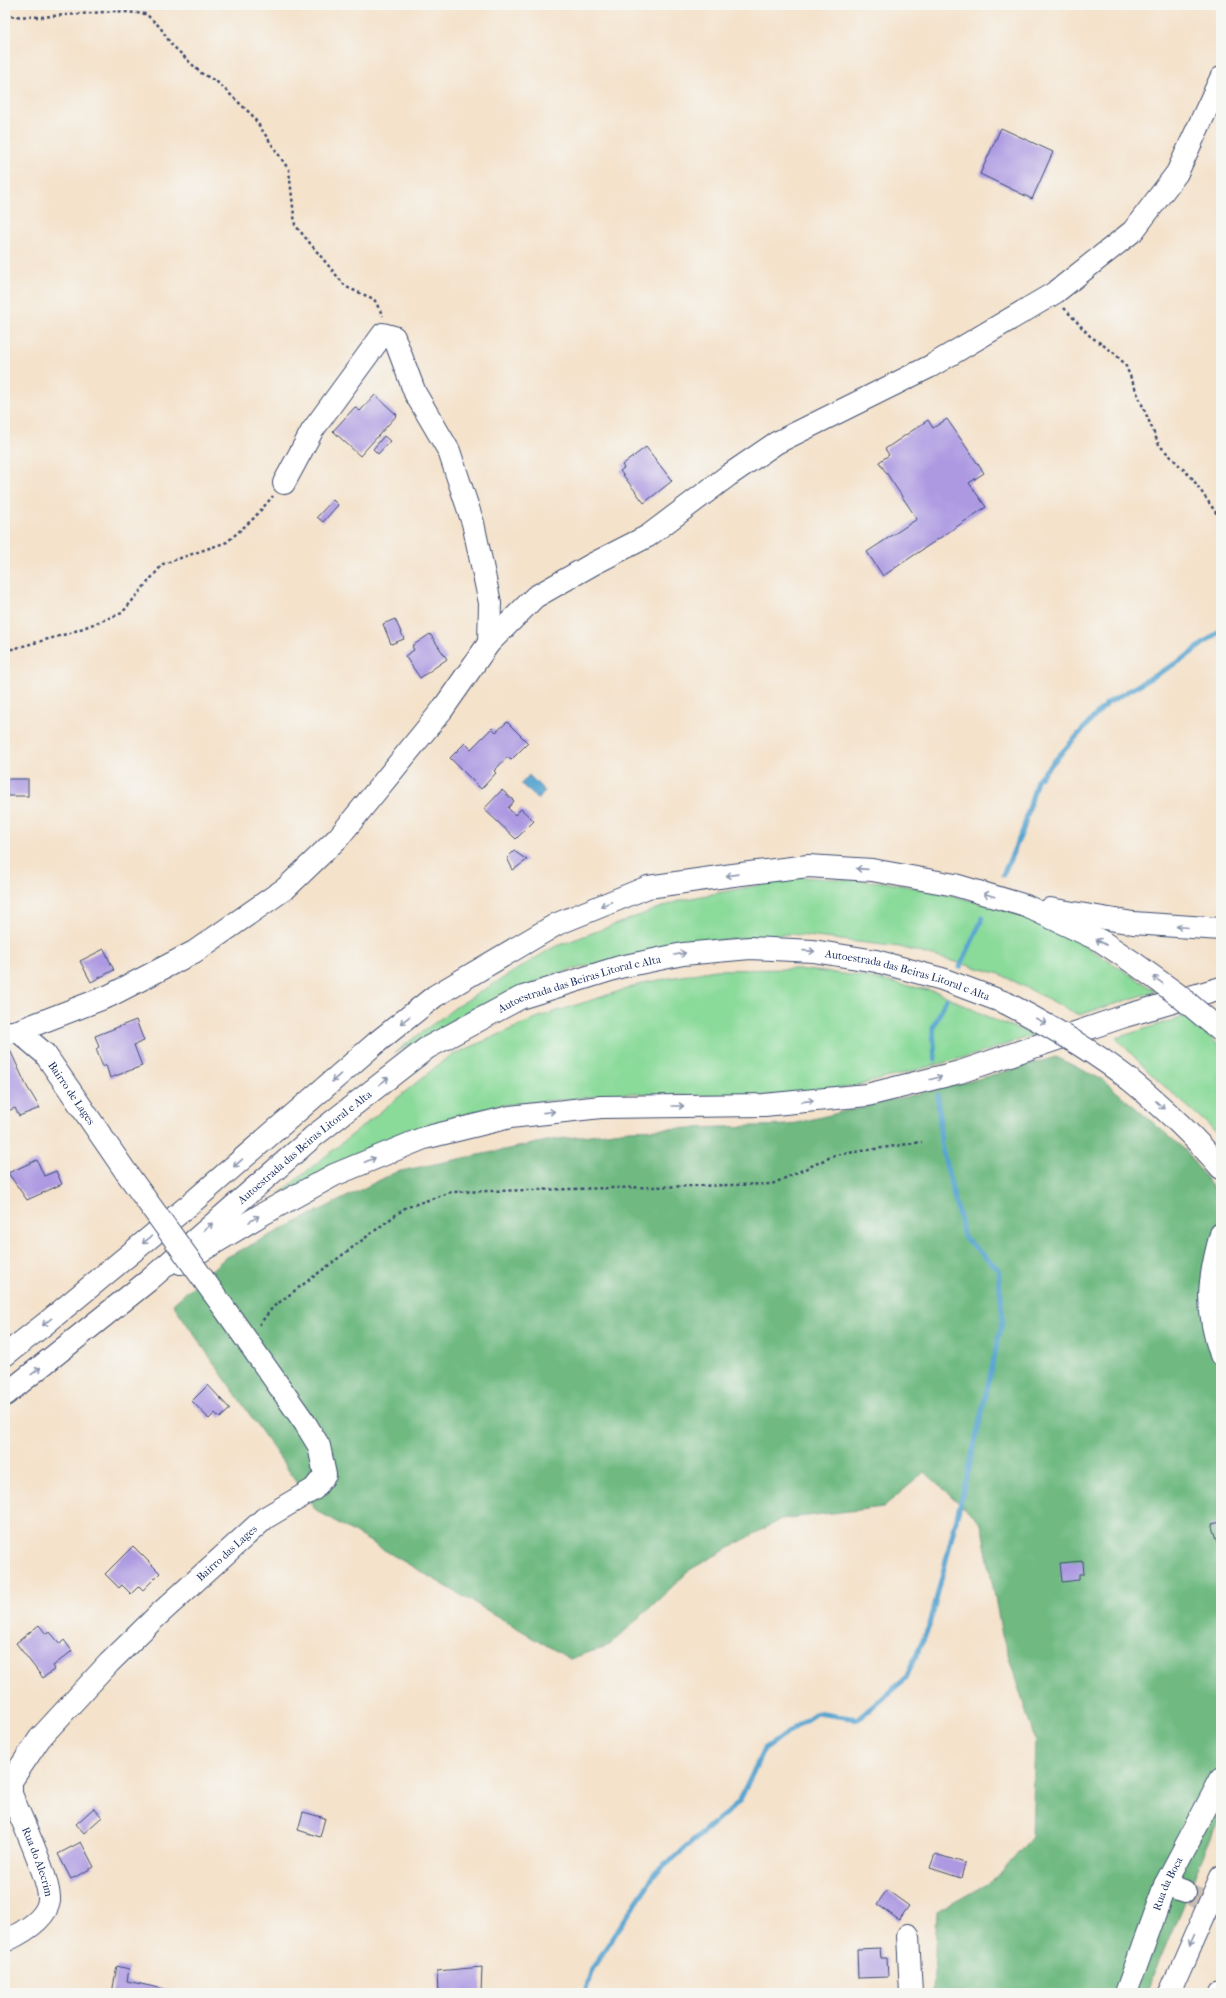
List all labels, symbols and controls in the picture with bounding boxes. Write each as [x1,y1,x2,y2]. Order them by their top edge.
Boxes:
one-way arrow [856,866,869,873]
one-way arrow [726,871,739,879]
one-way arrow [982,891,995,898]
one-way arrow [601,901,613,908]
one-way arrow [1176,923,1189,930]
one-way arrow [1095,937,1107,945]
street label: Autoestrada das Beiras Litoral e Alta [823,946,992,1003]
one-way arrow [802,948,815,955]
one-way arrow [673,950,686,958]
street label: Autoestrada das Beiras Litoral e Alta [495,952,663,1016]
one-way arrow [1152,976,1163,984]
one-way arrow [400,1015,411,1024]
one-way arrow [1035,1018,1047,1025]
street label: Bairro de Lages [46,1059,98,1127]
one-way arrow [331,1073,341,1082]
one-way arrow [929,1073,942,1081]
one-way arrow [378,1077,389,1086]
street label: Autoestrada das Beiras Litoral e Alta [234,1087,375,1207]
one-way arrow [801,1097,814,1105]
one-way arrow [1155,1100,1165,1110]
one-way arrow [671,1102,684,1110]
one-way arrow [542,1109,555,1116]
one-way arrow [364,1156,376,1164]
one-way arrow [233,1158,243,1167]
one-way arrow [249,1215,260,1223]
one-way arrow [203,1223,213,1232]
one-way arrow [142,1235,153,1244]
one-way arrow [42,1318,52,1327]
one-way arrow [30,1366,41,1375]
street label: Bairro das Lages [194,1522,260,1584]
street label: Rua do Alecrim [19,1825,56,1898]
street label: Rua da Boca [1150,1854,1186,1912]
one-way arrow [1187,1935,1194,1947]

